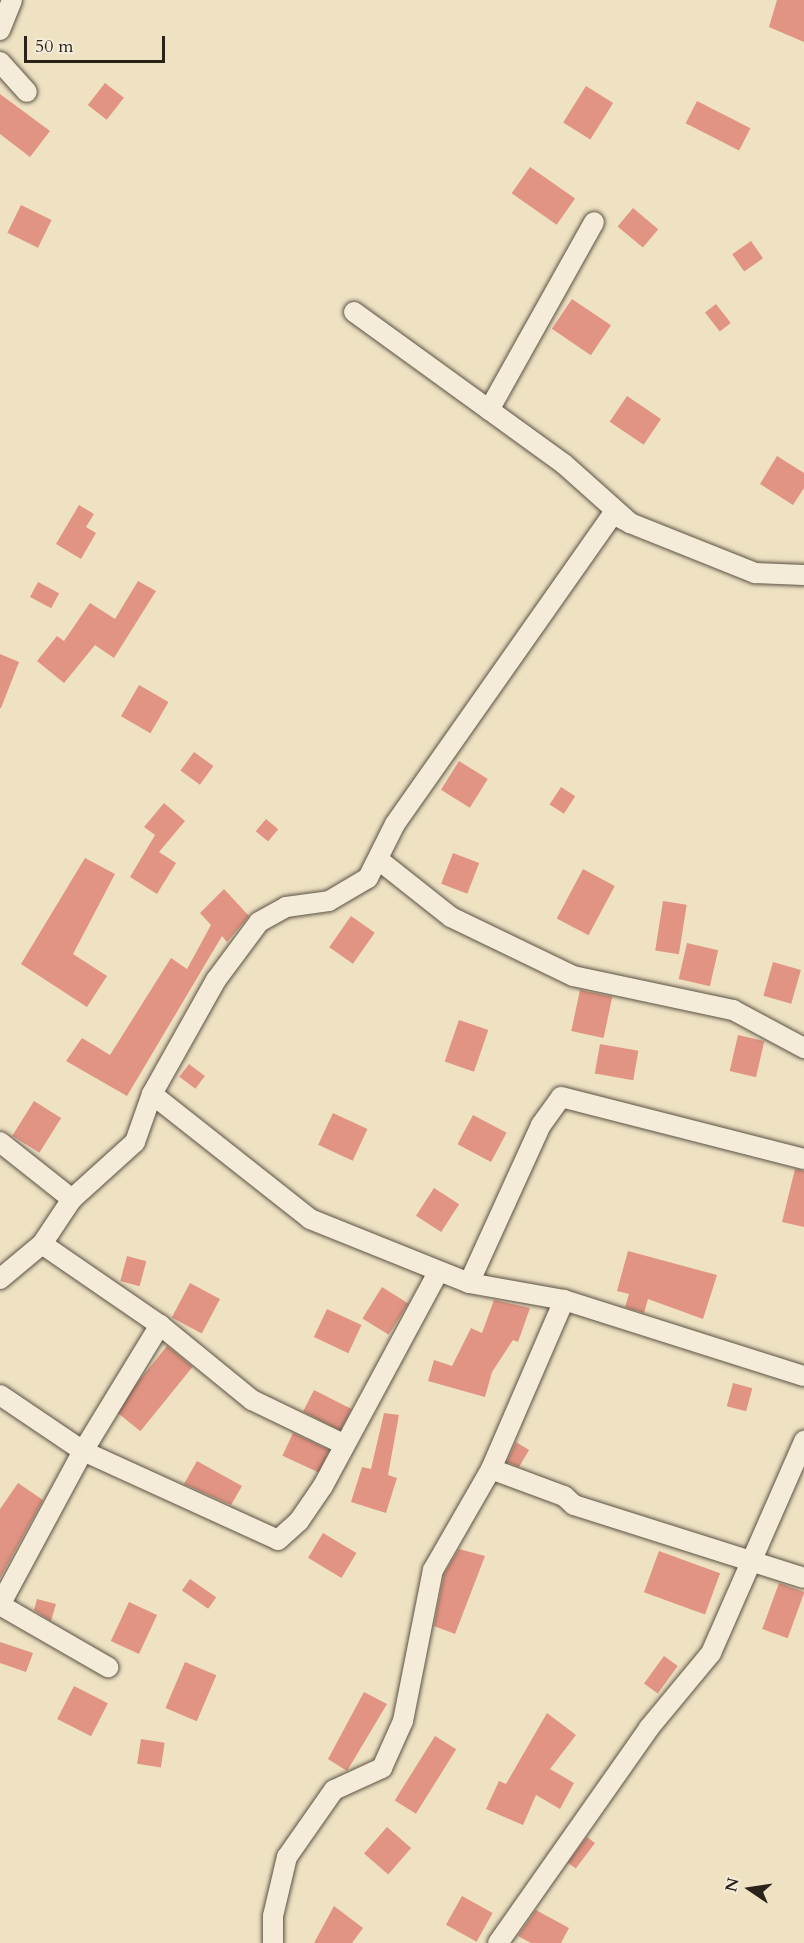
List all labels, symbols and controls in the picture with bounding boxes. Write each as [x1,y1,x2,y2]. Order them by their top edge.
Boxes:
scale bar [27,24,168,62]
text: 50 m [35,34,74,59]
north arrow [720,1859,780,1919]
text: N [720,1876,745,1894]

